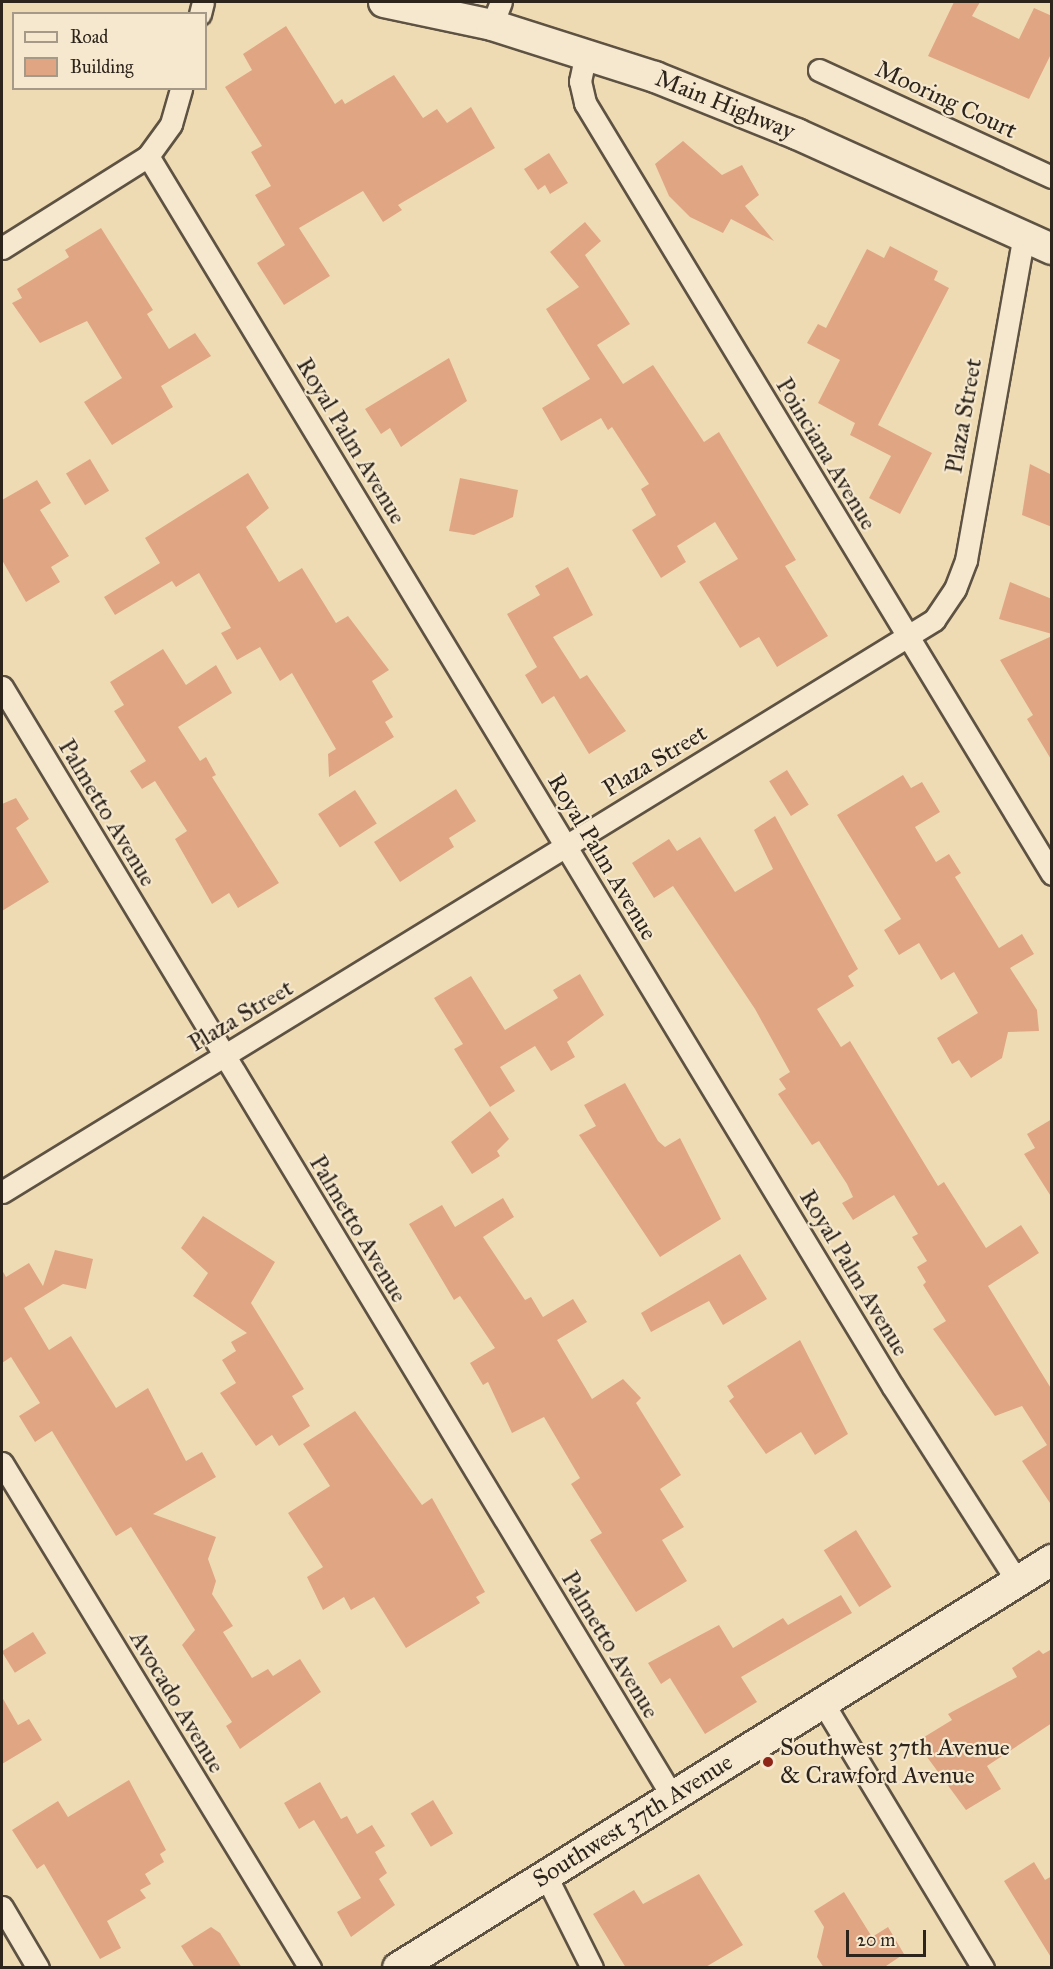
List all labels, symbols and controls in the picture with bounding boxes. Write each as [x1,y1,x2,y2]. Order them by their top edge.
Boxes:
legend [12,12,207,90]
text: Road [70,26,108,48]
street label: Mooring Court [871,55,1021,145]
text: Building [70,56,133,78]
street label: Main Highway [651,64,799,146]
street label: Royal Palm Avenue [290,353,412,529]
street label: Plaza Street [940,356,988,476]
street label: Poinciana Avenue [769,373,883,535]
street label: Plaza Street [598,719,712,803]
street label: Palmetto Avenue [52,734,162,892]
street label: Royal Palm Avenue [541,769,663,945]
street label: Plaza Street [184,974,298,1058]
street label: Palmetto Avenue [303,1150,413,1308]
street label: Royal Palm Avenue [793,1185,915,1361]
street label: Palmetto Avenue [555,1566,665,1724]
street label: Avocado Avenue [123,1626,231,1778]
place label: Southwest 37th Avenue & Crawford Avenue [780,1734,1010,1790]
street label: Southwest 37th Avenue [528,1748,738,1894]
marker: Southwest 37th Avenue & Crawford Avenue [761,1755,775,1769]
scale bar [849,1918,928,1956]
text: 20 m [857,1929,895,1951]

